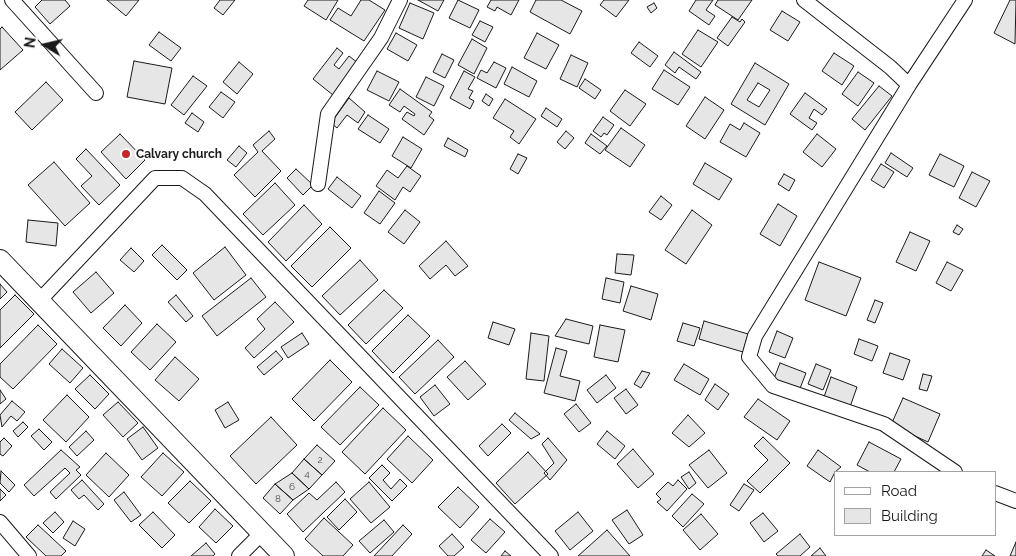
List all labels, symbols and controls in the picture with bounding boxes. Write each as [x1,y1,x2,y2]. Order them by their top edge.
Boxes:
north arrow [20,20,70,70]
text: N [21,36,39,49]
place label: Calvary church [136,147,222,161]
marker: Calvary church [120,148,132,160]
house number: 2 [317,454,323,466]
house number: 4 [304,468,310,480]
legend [834,471,996,536]
house number: 6 [289,481,295,493]
text: Road [881,482,917,500]
house number: 8 [275,493,281,505]
text: Building [881,507,938,525]

